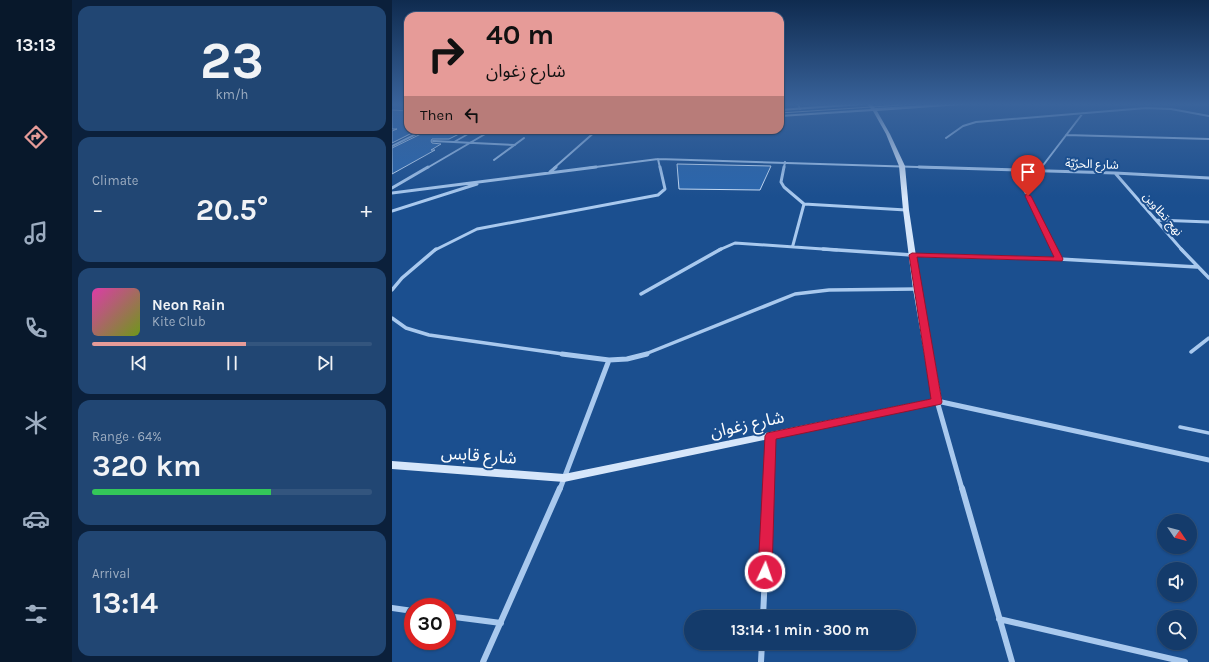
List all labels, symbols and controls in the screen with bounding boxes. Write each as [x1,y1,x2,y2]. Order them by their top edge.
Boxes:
text: 40 m [486,18,554,51]
icon: right [420,28,472,80]
text: 23 [200,30,264,91]
text: 13:13 [16,34,56,56]
text: شارع زغوان [486,60,566,82]
text: km/h [216,87,248,102]
icon: left [461,104,483,126]
text: Then [420,106,453,124]
icon: directions [22,123,50,151]
pin [1011,155,1045,196]
street label: شارع الحرّيّة [1065,156,1119,174]
icon: arrive [1017,161,1039,183]
text: Climate [92,173,138,188]
street label: نهج تطاوين [1139,189,1186,240]
text: 20.5° [196,192,268,228]
text: − [92,197,104,223]
text: + [360,197,372,223]
icon: music [22,219,50,247]
text: Neon Rain [152,296,225,314]
icon: phone [22,314,50,342]
text: Kite Club [152,314,206,329]
icon: previous [128,352,150,374]
icon: pause [221,352,243,374]
icon: next [314,352,336,374]
street label: شارع زغوان [708,406,787,445]
icon: climate [22,409,50,437]
text: Range · 64% [92,429,162,444]
street label: شارع قابس [440,442,518,471]
text: 320 km [92,448,202,484]
icon: car [22,505,50,533]
north arrow [1157,514,1197,554]
map controls [1157,514,1197,650]
position arrow [744,551,786,593]
button: sound [1157,562,1197,602]
text: Arrival [92,566,130,581]
text: 13:14 [92,585,158,621]
speed limit sign: 30 [404,598,456,650]
icon: filters [22,600,50,628]
button: search [1157,610,1197,650]
text: 13:14 · 1 min · 300 m [731,621,869,639]

